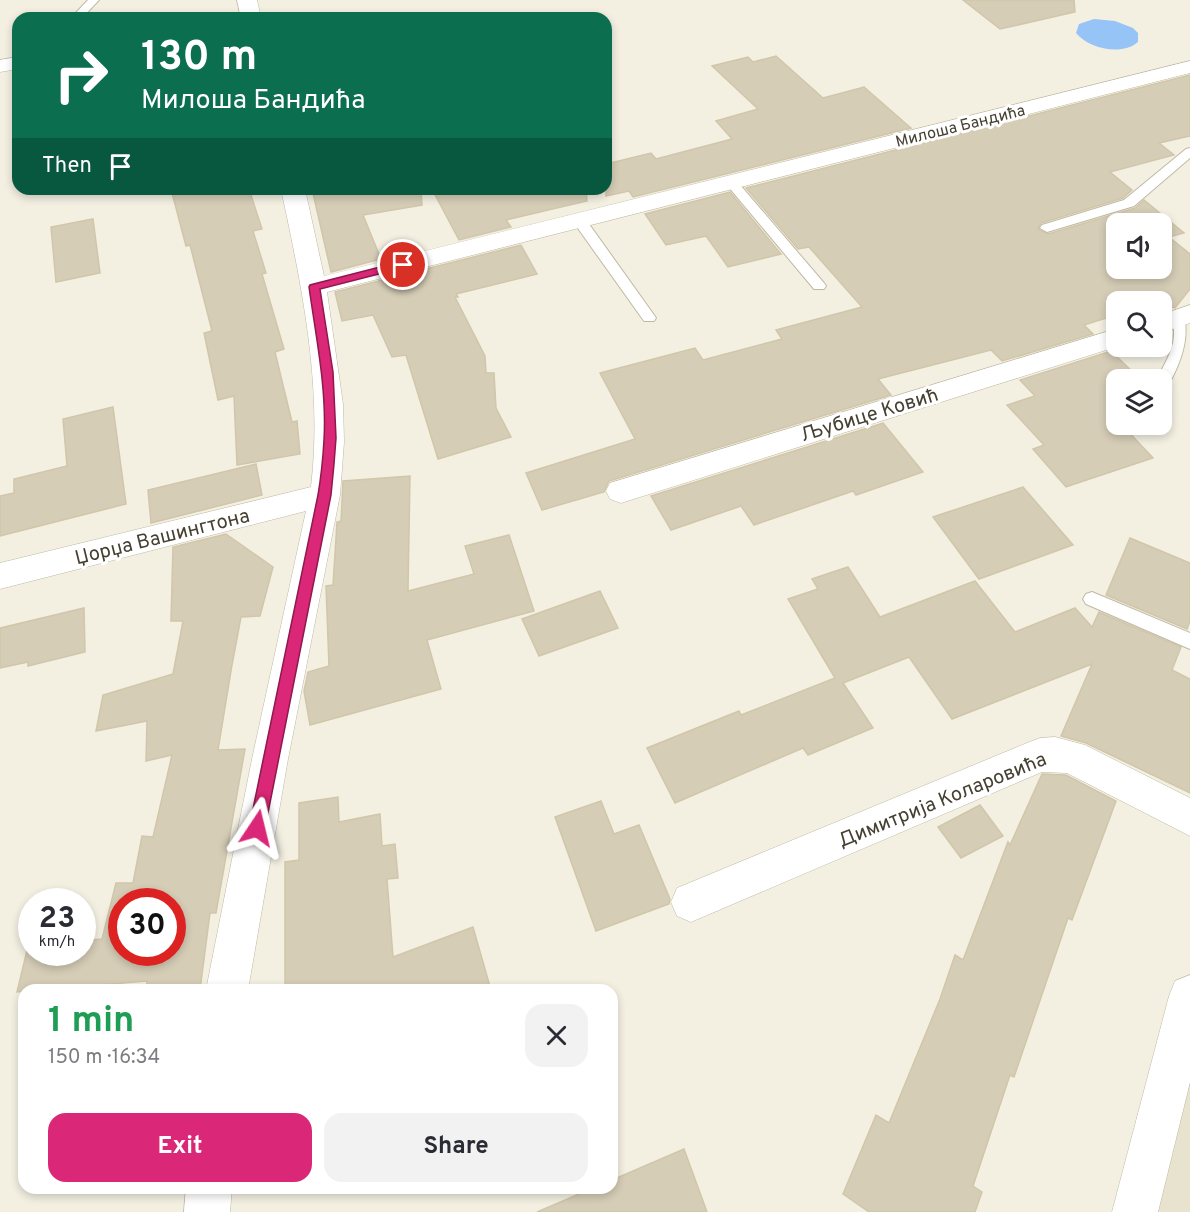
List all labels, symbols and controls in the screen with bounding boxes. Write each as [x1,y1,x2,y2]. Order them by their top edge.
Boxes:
text: 130 m [141,32,257,85]
icon: right [42,36,120,114]
text: Милоша Бандића [141,84,366,118]
street label: Милоша Бандића [894,101,1027,153]
icon: arrive [104,150,137,183]
text: Then [42,153,92,180]
map controls [1106,213,1172,435]
button: sound [1106,213,1172,279]
pin [377,239,428,290]
icon: arrive [386,248,419,281]
button: search [1106,291,1172,357]
button: layers [1106,369,1172,435]
street label: Љубице Ковић [797,383,942,449]
street label: Џорџа Вашингтона [72,504,253,572]
street label: Димитрија Коларовића [835,747,1051,855]
position arrow [225,796,289,860]
speed limit sign: 30 [108,888,186,966]
text: 23 [39,901,75,938]
text: km/h [39,933,75,952]
text: 1 min [48,999,134,1045]
button: close [525,1004,588,1067]
text: 150 m · 16:34 [48,1045,160,1071]
button: Exit [48,1113,312,1182]
button: Share [324,1113,588,1182]

